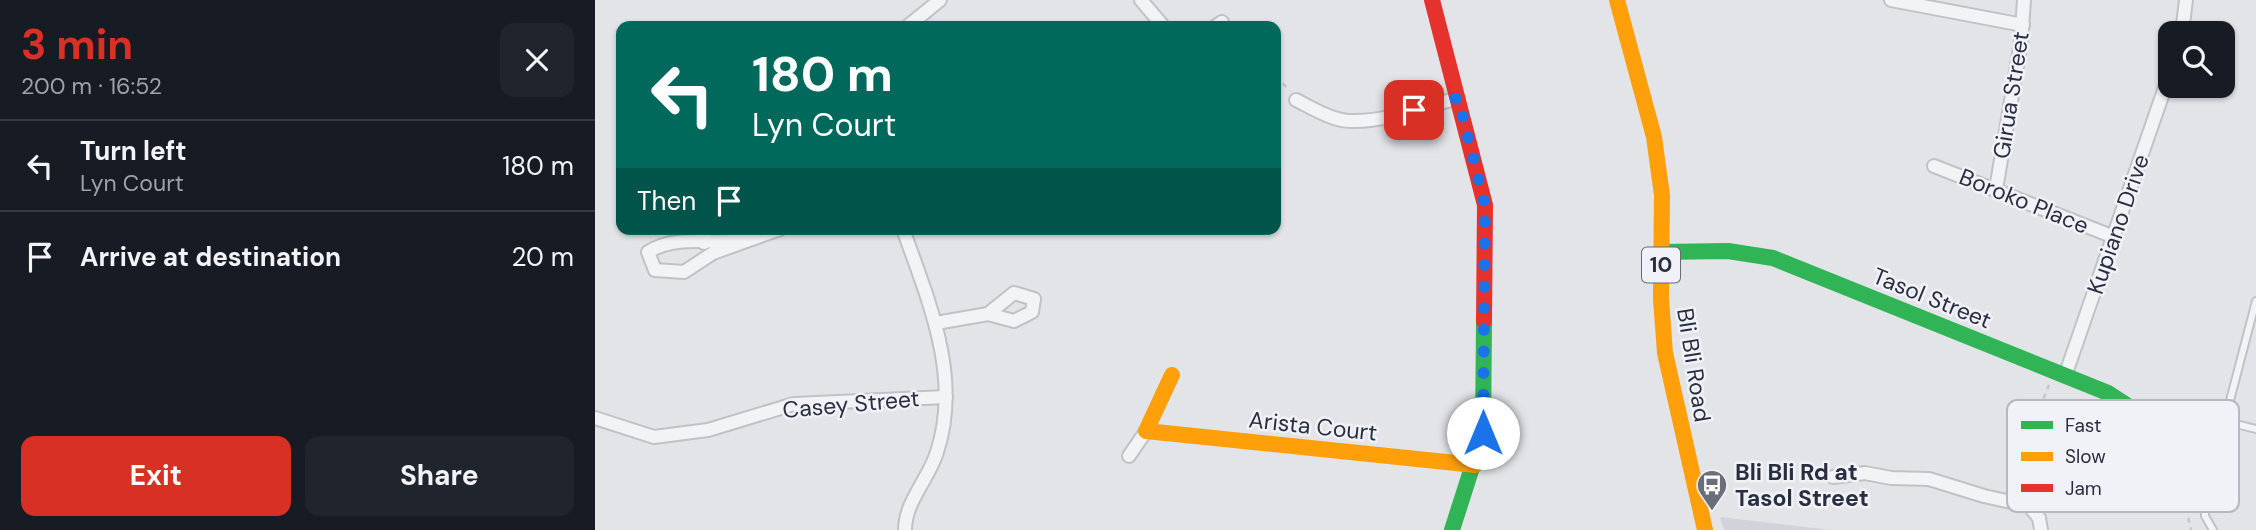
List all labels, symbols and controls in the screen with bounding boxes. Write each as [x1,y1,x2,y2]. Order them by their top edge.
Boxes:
text: 3 min [21,17,133,72]
map controls [2158,21,2235,98]
button: search [2158,21,2235,98]
button: close [500,23,574,97]
street label: Girua Street [1986,29,2036,161]
text: 180 m [752,42,893,106]
icon: left [637,49,728,140]
text: 200 m · 16:52 [21,71,162,101]
pin [1384,80,1444,140]
icon: arrive [1395,91,1433,129]
text: Lyn Court [752,104,896,146]
text: Turn left [80,134,187,168]
icon: left [21,147,59,185]
text: 180 m [502,149,574,183]
street label: Kupiano Drive [2080,150,2156,298]
street label: Boroko Place [1955,161,2093,241]
text: Lyn Court [80,168,184,198]
icon: arrive [710,182,748,220]
text: Then [637,184,696,218]
icon: arrive [21,238,59,276]
text: Arrive at destination [80,240,341,274]
text: 20 m [511,240,574,274]
road number: 10 [1642,247,1680,282]
street label: Tasol Street [1868,261,1996,335]
street label: Bli Bli Road [1670,306,1718,424]
street label: Casey Street [781,383,921,425]
position arrow [1446,396,1520,470]
legend [2007,400,2239,512]
street label: Arista Court [1247,404,1379,448]
text: Fast [2065,413,2101,438]
button: Exit [21,436,291,516]
button: Share [305,436,574,516]
text: Slow [2065,444,2106,469]
place label: Bli Bli Rd at Tasol Street [1735,457,1869,513]
bus stop icon: Bli Bli Rd at Tasol Street [1695,468,1729,512]
text: Jam [2065,476,2102,501]

